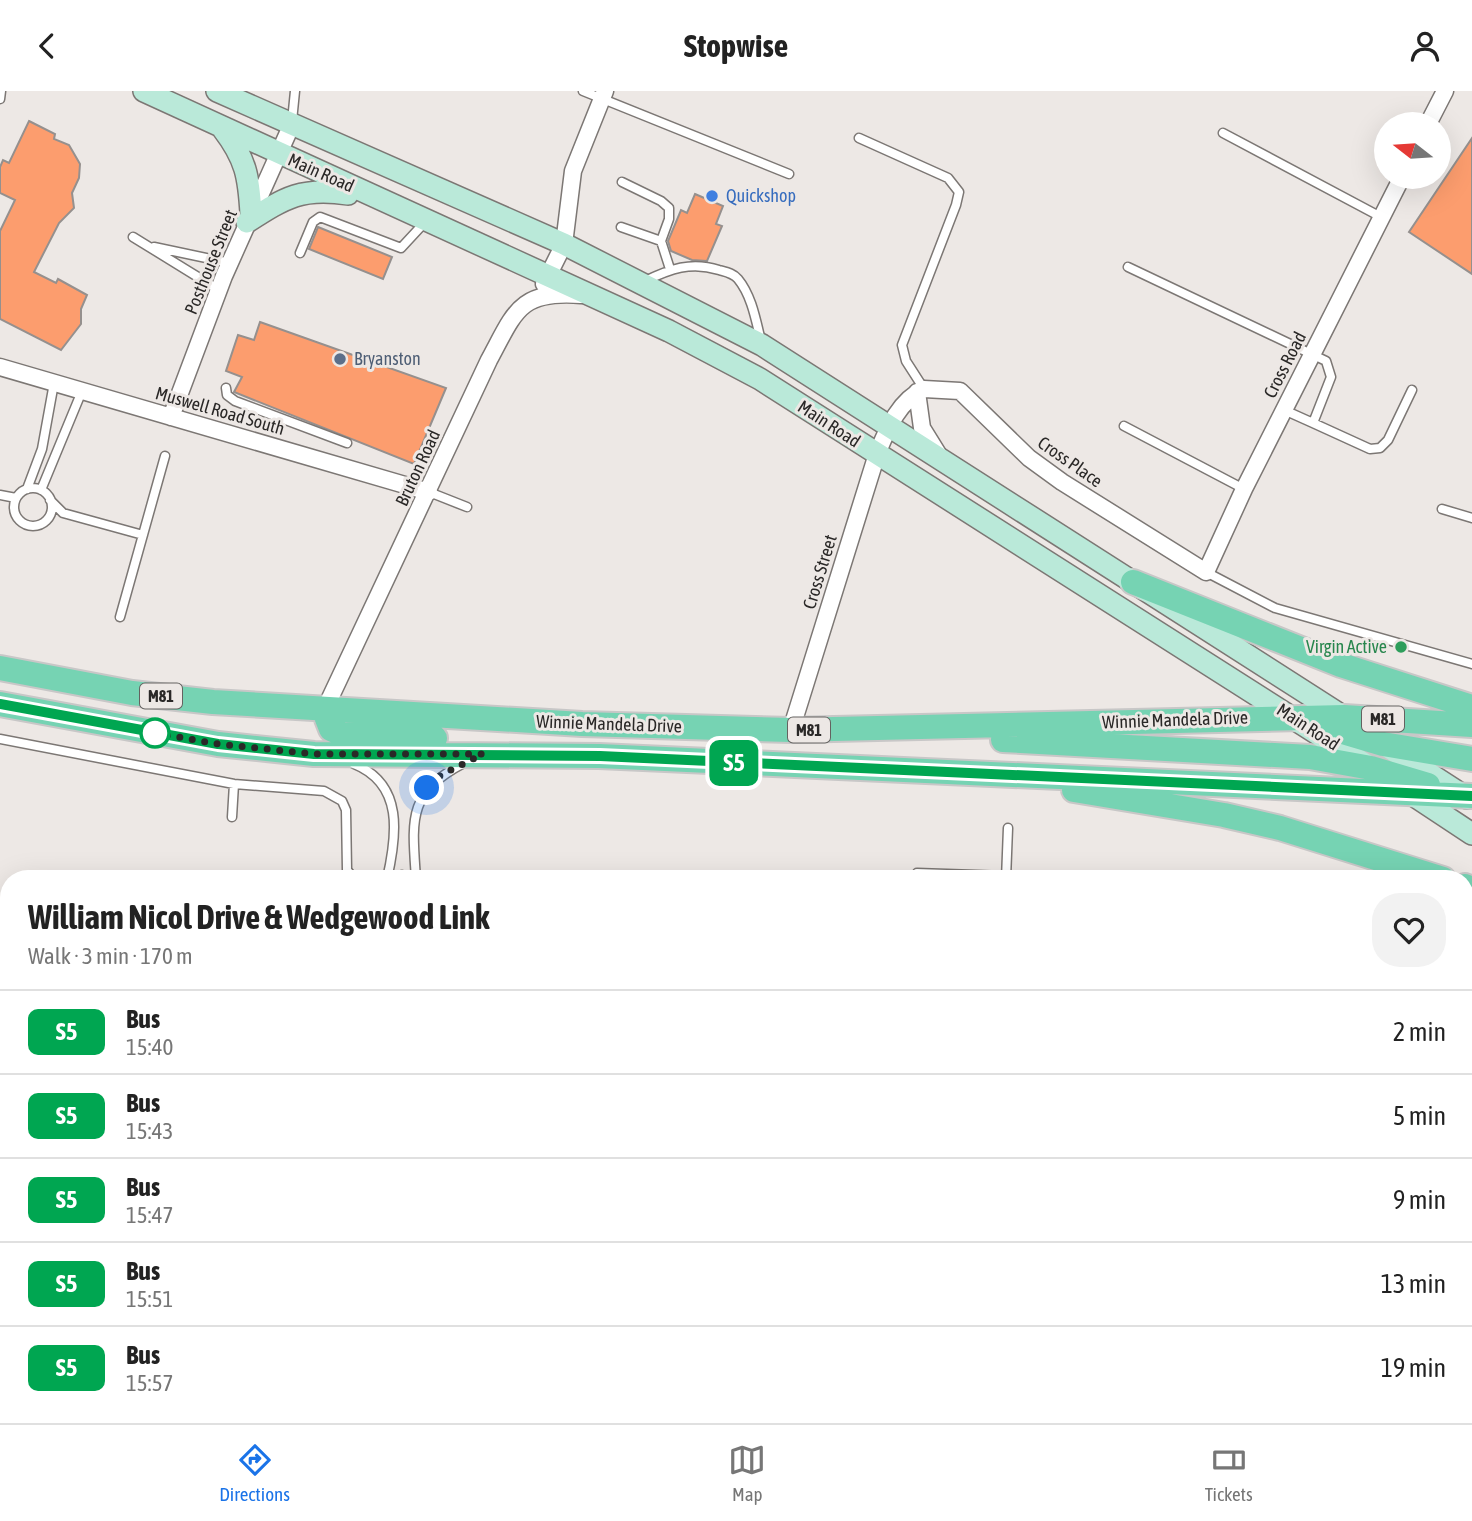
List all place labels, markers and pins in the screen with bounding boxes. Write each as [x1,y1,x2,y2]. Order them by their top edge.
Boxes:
place label: Quickshop [726,185,796,206]
marker: Quickshop [704,188,720,204]
place label: Bryanston [354,348,421,369]
marker: Bryanston [332,351,348,367]
place label: Virgin Active [1306,636,1387,657]
marker: Virgin Active [1393,639,1409,655]
unlabelled marker [140,718,170,748]

